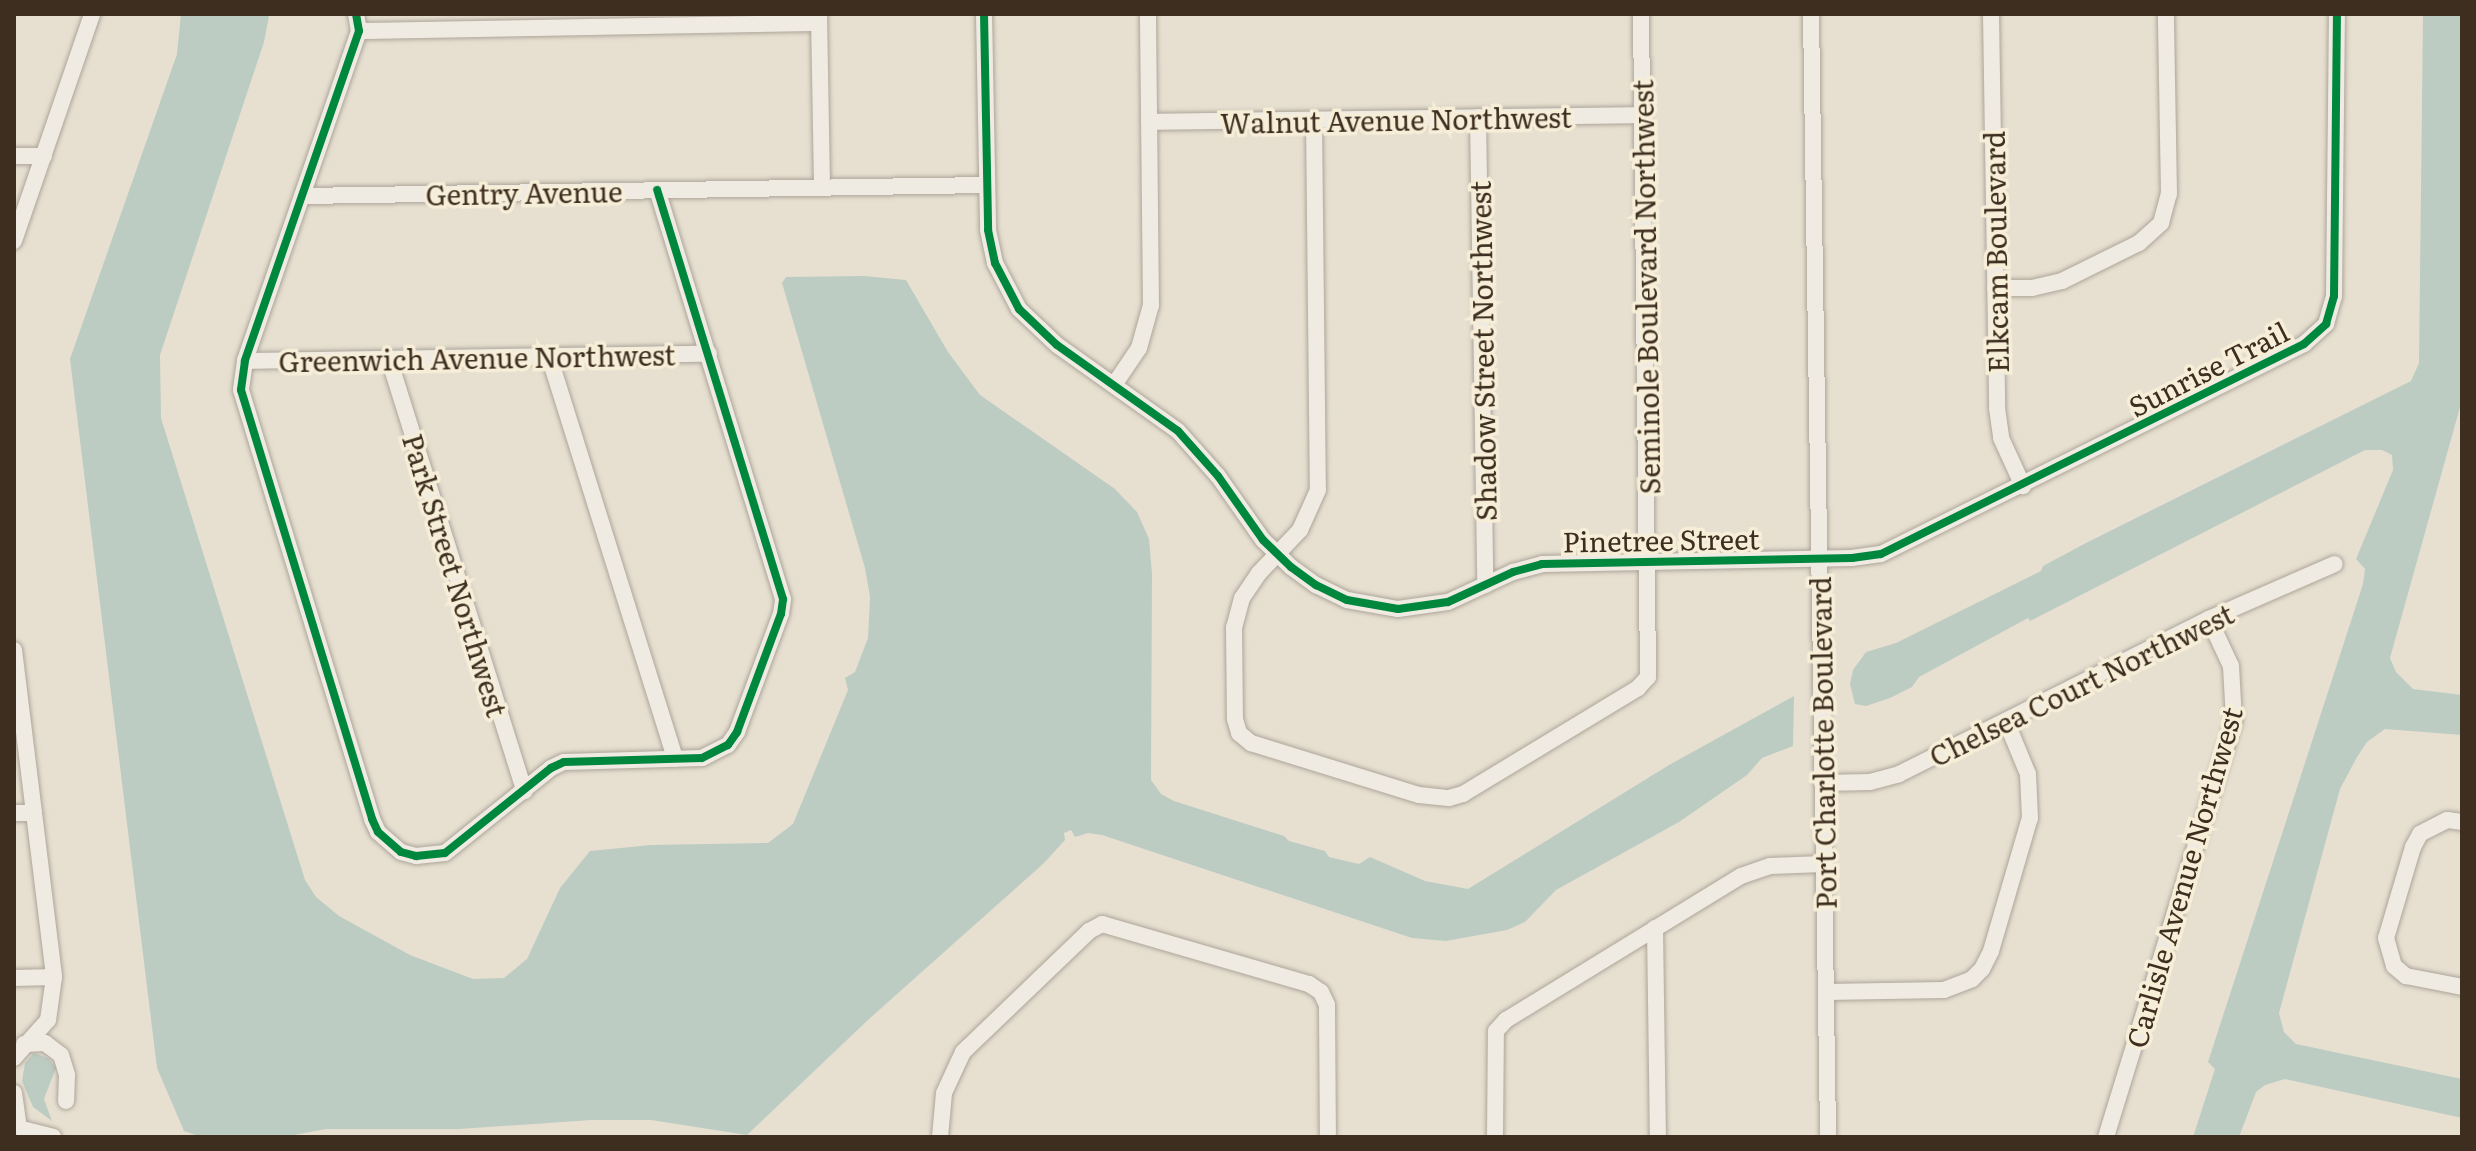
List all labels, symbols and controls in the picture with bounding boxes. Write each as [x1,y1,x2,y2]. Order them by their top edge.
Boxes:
street label: Seminole Boulevard Northwest [1625,79,1665,495]
street label: Walnut Avenue Northwest [1220,99,1572,139]
street label: Elkcam Boulevard [1976,131,2014,373]
street label: Gentry Avenue [425,173,623,211]
street label: Shadow Street Northwest [1462,181,1502,521]
street label: Sunrise Trail [2122,313,2294,423]
street label: Greenwich Avenue Northwest [278,337,676,377]
street label: Park Street Northwest [397,429,515,721]
street label: Pinetree Street [1562,520,1760,558]
street label: Port Charlotte Boulevard [1802,576,1842,910]
street label: Chelsea Court Northwest [1923,596,2239,772]
street label: Carlisle Avenue Northwest [2118,703,2248,1051]

